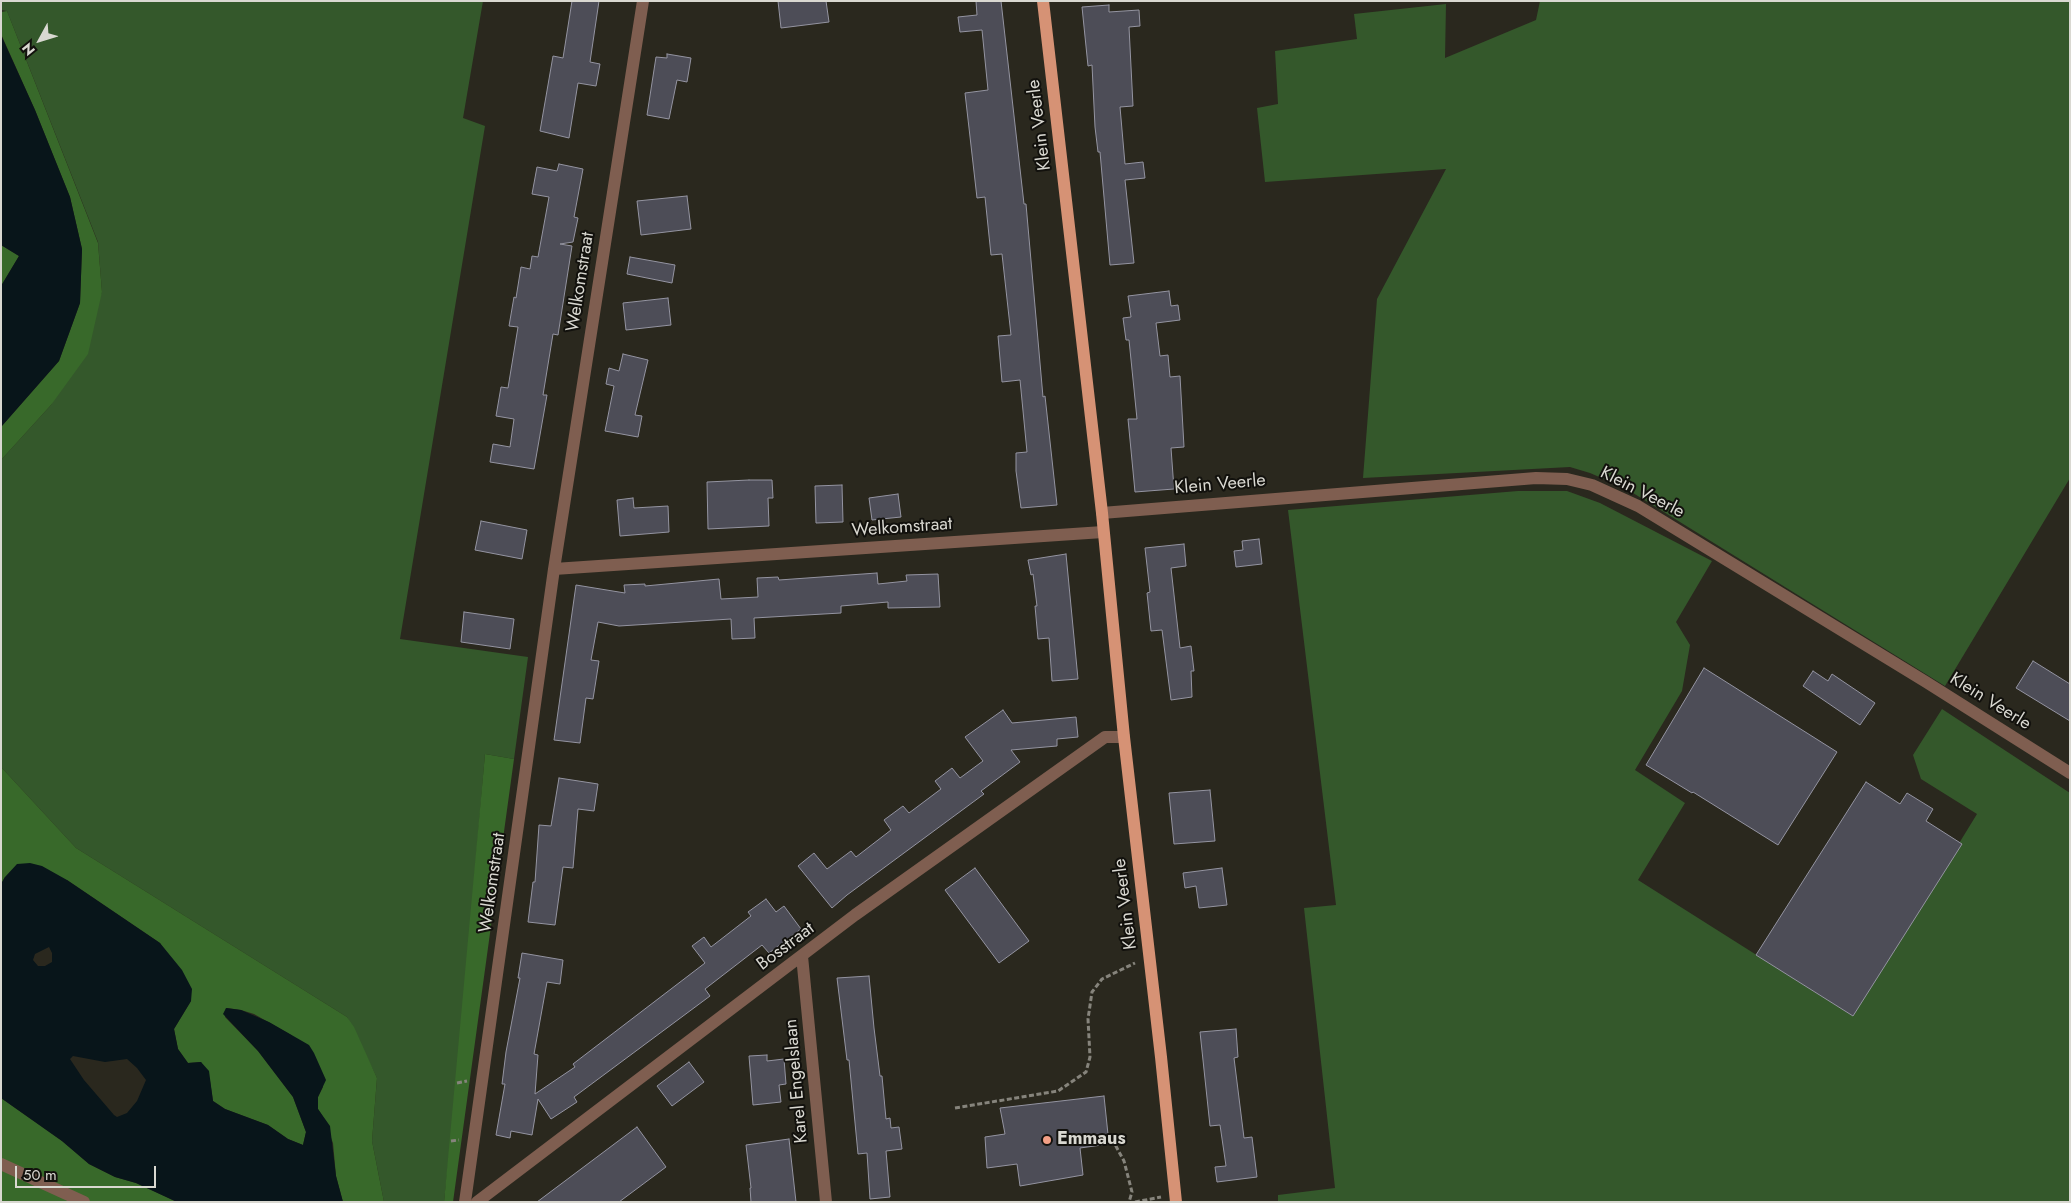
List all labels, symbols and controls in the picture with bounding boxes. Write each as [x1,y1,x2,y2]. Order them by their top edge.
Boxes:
north arrow [15,15,65,65]
text: N [17,39,40,60]
street label: Klein Veerle [1024,78,1056,172]
street label: Welkomstraat [562,231,600,333]
street label: Klein Veerle [1596,463,1688,523]
street label: Klein Veerle [1173,470,1267,500]
street label: Welkomstraat [851,514,953,542]
street label: Klein Veerle [1945,669,2035,735]
street label: Welkomstraat [475,832,511,934]
street label: Klein Veerle [1110,857,1142,951]
street label: Bosstraat [753,918,819,976]
street label: Karel Engelslaan [781,1018,813,1144]
place label: Emmaus [1057,1129,1126,1151]
marker: Emmaus [1041,1134,1053,1146]
scale bar [18,1156,159,1188]
text: 50 m [23,1164,57,1186]

